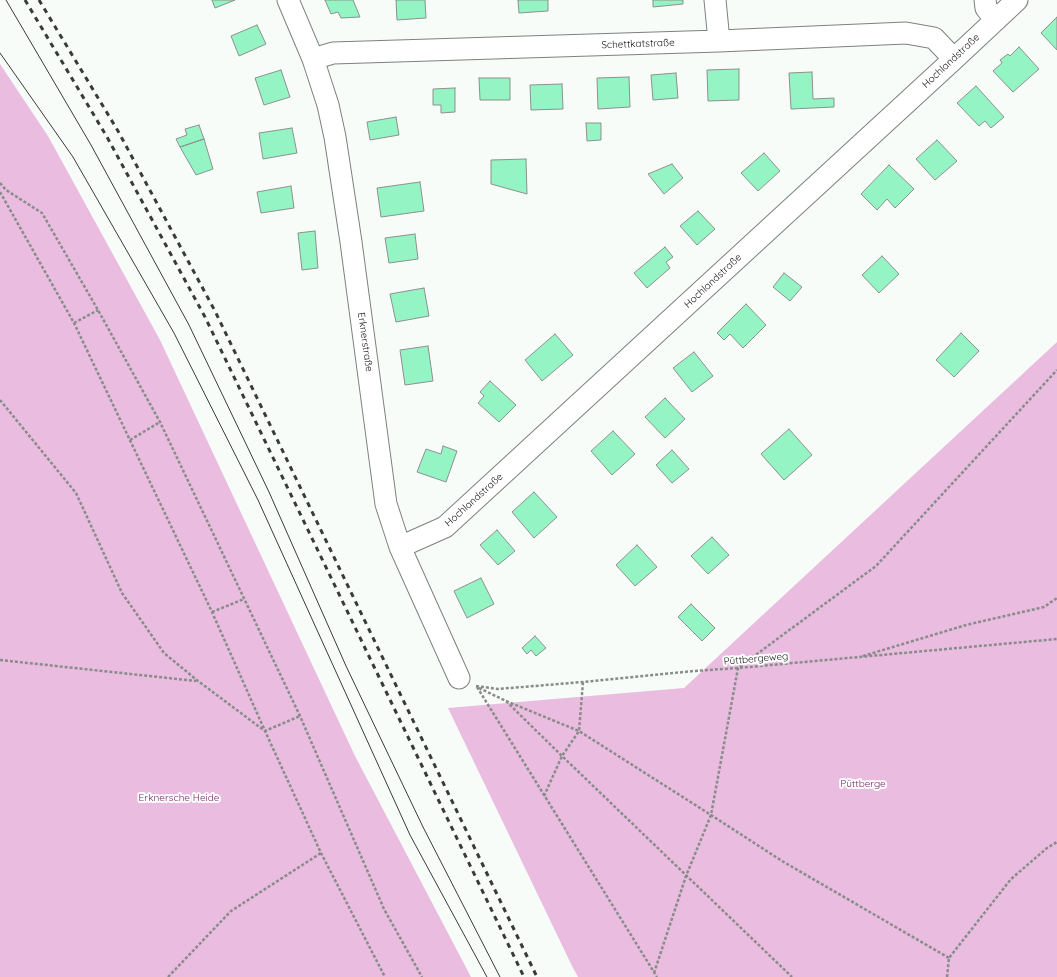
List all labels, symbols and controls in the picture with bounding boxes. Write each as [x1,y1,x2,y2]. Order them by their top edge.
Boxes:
street label: Hochlandstraße [920,31,982,91]
street label: Schettkatstraße [601,37,675,51]
street label: Hochlandstraße [682,251,744,311]
street label: Erknerstraße [355,312,375,372]
street label: Hochlandstraße [443,471,505,529]
street label: Püttbergeweg [723,650,789,668]
park label: Püttberge [840,778,886,790]
park label: Erknersche Heide [139,792,219,804]

